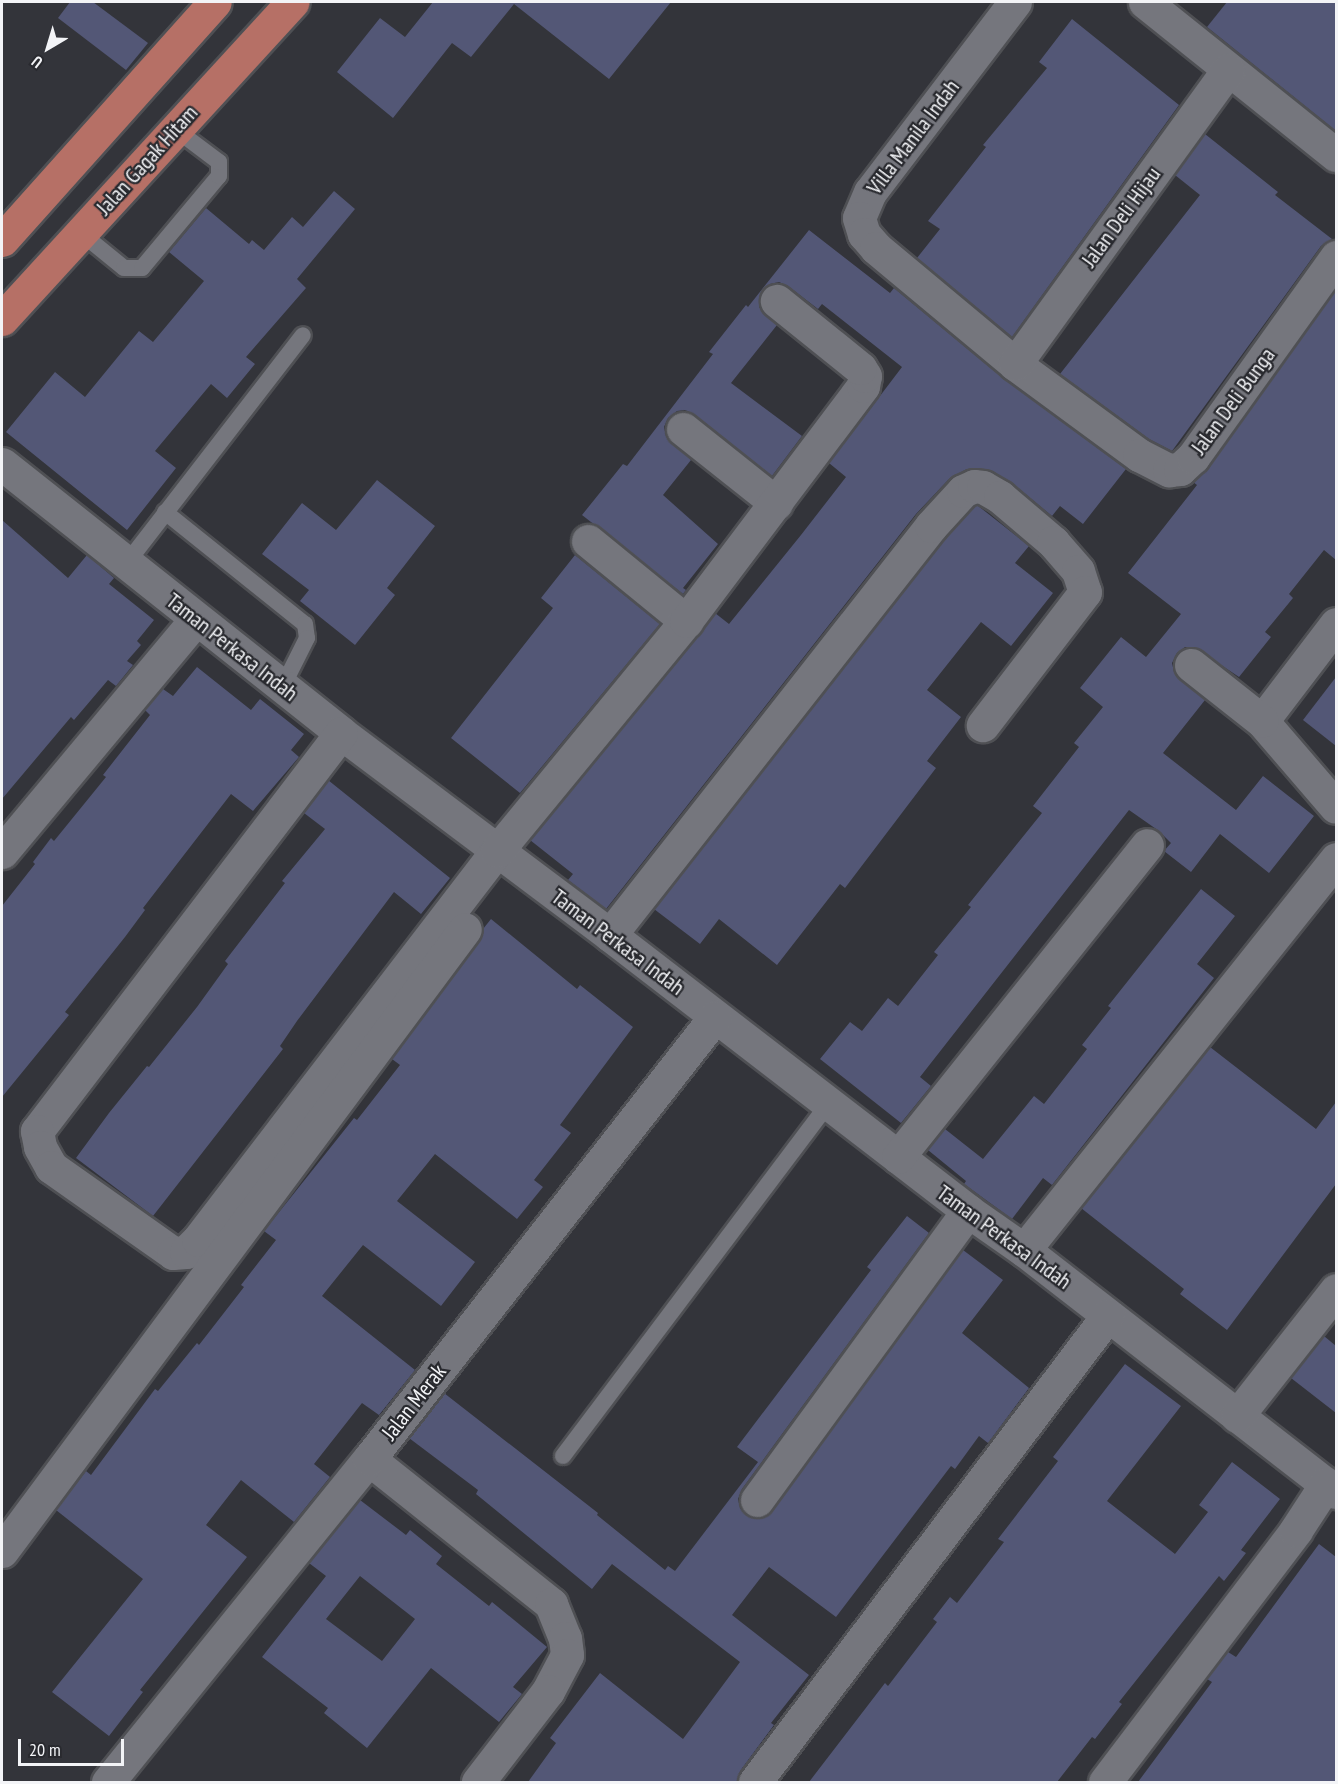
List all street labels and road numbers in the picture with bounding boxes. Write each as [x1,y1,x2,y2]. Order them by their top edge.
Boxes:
street label: Villa Manila Indah [861,74,965,200]
street label: Jalan Gagak Hitam [91,99,203,221]
street label: Jalan Deli Hijau [1076,162,1166,272]
street label: Jalan Deli Bunga [1185,343,1281,459]
street label: Taman Perkasa Indah [161,587,303,707]
street label: Taman Perkasa Indah [546,883,690,1001]
street label: Taman Perkasa Indah [932,1179,1076,1295]
street label: Jalan Merak [376,1359,452,1445]

